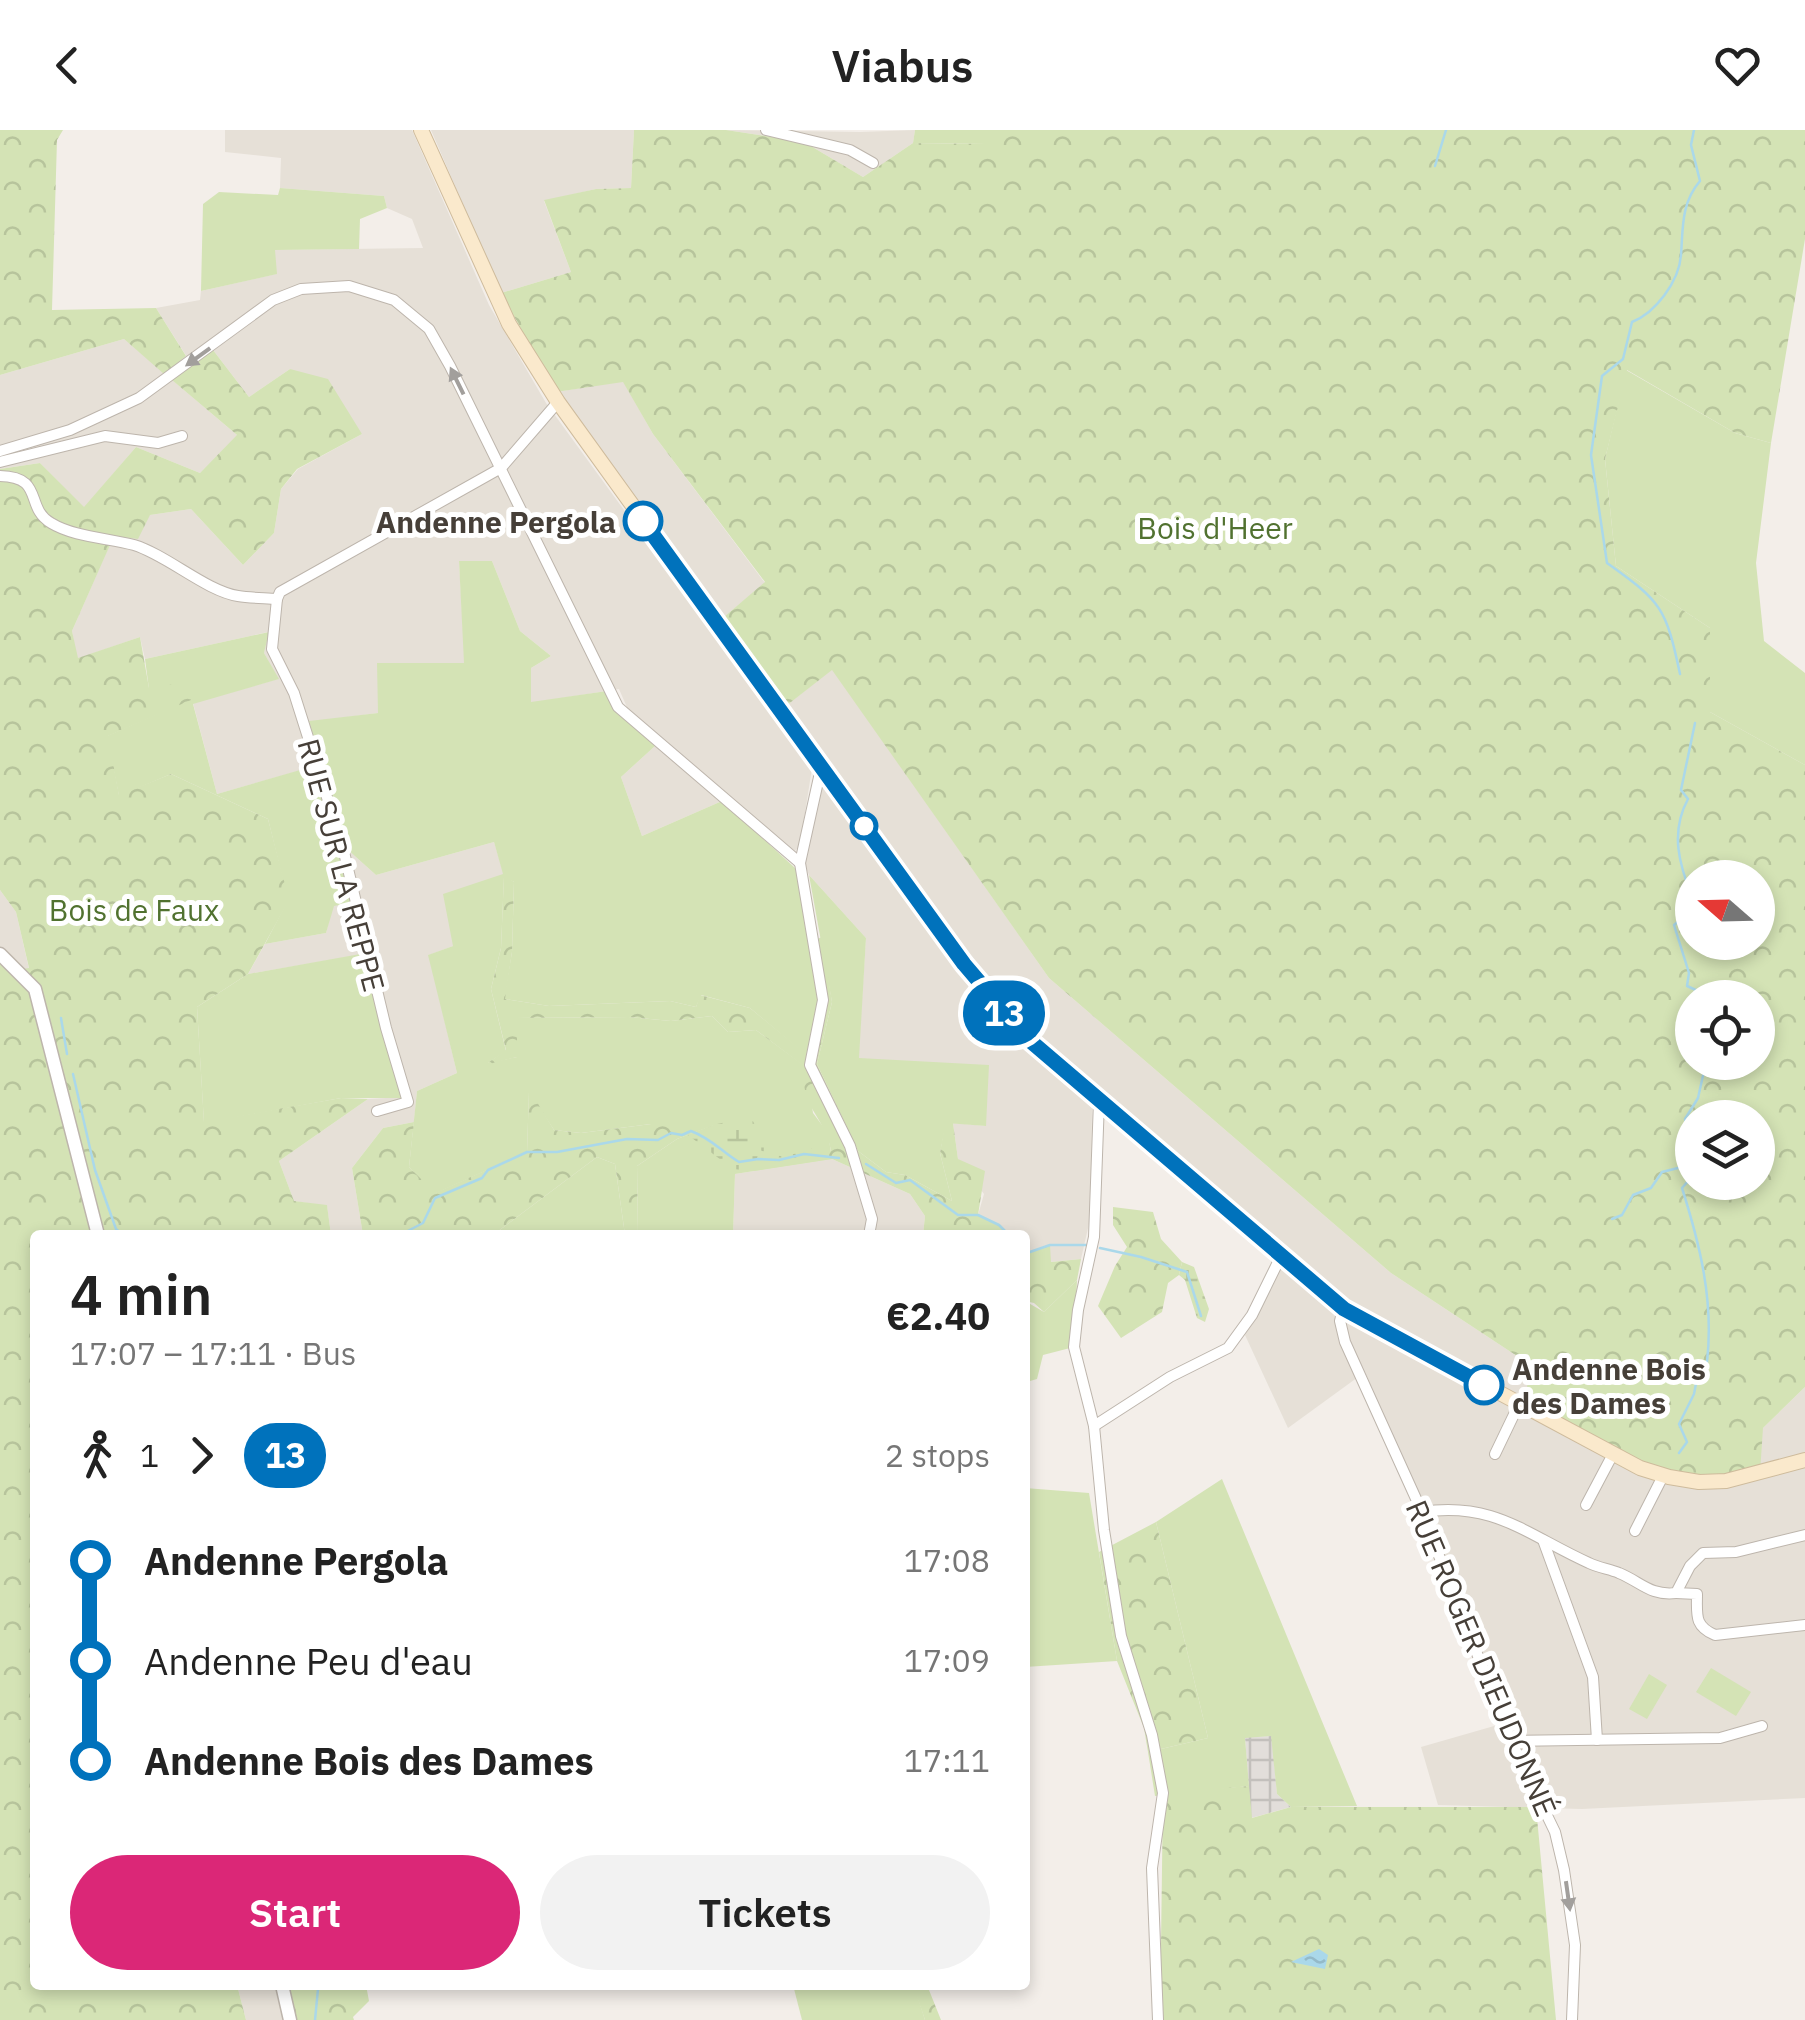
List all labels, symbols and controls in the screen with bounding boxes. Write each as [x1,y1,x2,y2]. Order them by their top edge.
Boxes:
text: Viabus [831,36,974,94]
icon: back [40,38,95,93]
icon: heart [1710,38,1765,93]
one-way arrow [185,347,211,367]
one-way arrow [449,366,466,395]
place label: Andenne Pergola [376,502,616,541]
marker: Andenne Pergola [624,502,662,540]
park label: Bois d'Heer [1137,508,1293,547]
street label: RUE SUR LA REPPE [289,734,395,996]
unlabelled marker [851,813,877,839]
north arrow [1675,860,1775,960]
map controls [1675,860,1775,1200]
park label: Bois de Faux [49,890,219,929]
line badge: 13 [959,980,1049,1046]
button: locate [1675,980,1775,1080]
text: 13 [983,990,1025,1036]
button: layers [1675,1100,1775,1200]
text: 4 min [70,1259,212,1330]
text: €2.40 [886,1291,990,1340]
text: 17:07 – 17:11 · Bus [70,1332,356,1374]
place label: Andenne Bois des Dames [1512,1349,1706,1422]
marker: Andenne Bois des Dames [1465,1366,1503,1404]
icon: walk [70,1428,125,1483]
icon: forward [174,1428,229,1483]
text: 13 [264,1432,306,1478]
text: 1 [140,1434,159,1476]
text: 2 stops [885,1434,990,1476]
street label: RUE ROGER DIEUDONNÉ [1398,1494,1566,1822]
text: Andenne Pergola [144,1536,448,1585]
text: 17:08 [904,1539,990,1581]
text: Andenne Peu d'eau [144,1636,473,1685]
text: 17:09 [904,1639,990,1681]
text: Andenne Bois des Dames [144,1736,594,1785]
text: 17:11 [904,1739,990,1781]
button: Start [70,1855,520,1970]
button: Tickets [540,1855,990,1970]
one-way arrow [1560,1881,1576,1912]

